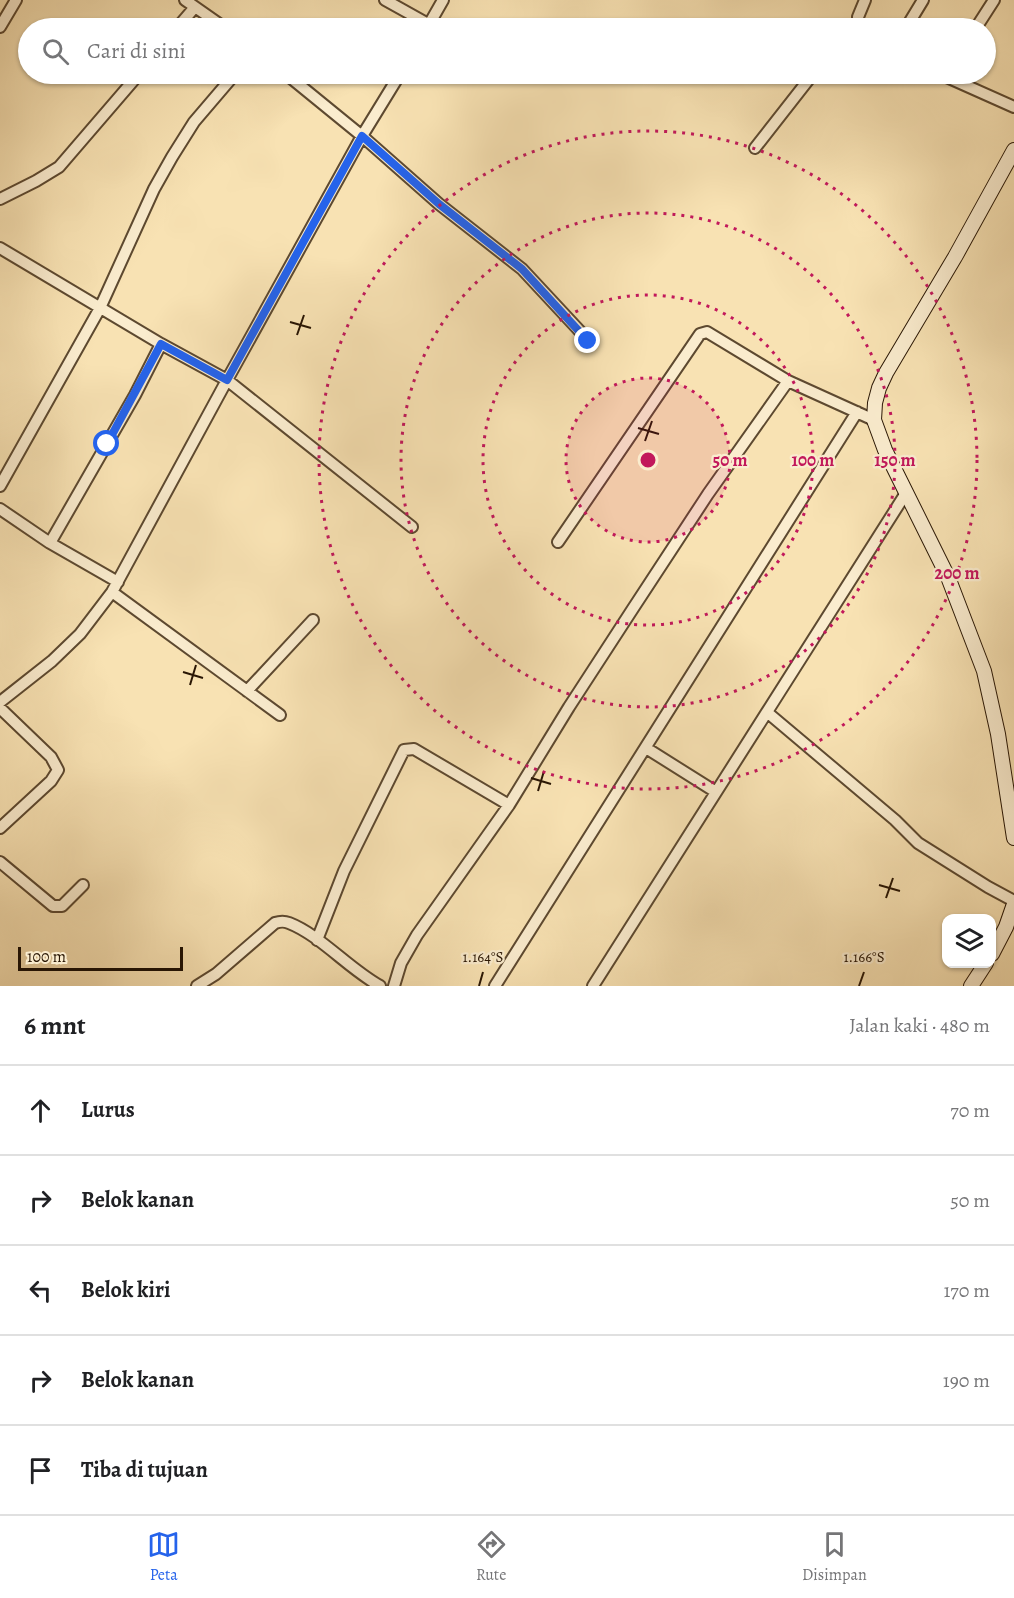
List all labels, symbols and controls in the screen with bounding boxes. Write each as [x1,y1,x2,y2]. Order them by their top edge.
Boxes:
search box [18,18,996,84]
icon: search [39,35,72,68]
text: Cari di sini [87,36,186,66]
route end [574,327,600,353]
route start [93,430,119,456]
text: 50 m [713,448,747,472]
text: 100 m [792,448,834,472]
text: 150 m [874,448,916,472]
centre of rings [638,450,658,470]
text: 200 m [934,561,980,585]
map controls [942,914,996,968]
button: layers [942,914,996,968]
scale bar [18,944,183,971]
text: 100 m [27,946,66,968]
text: 1.164°S [462,947,504,967]
text: 1.166°S [843,947,885,967]
text: 6 mnt [24,1008,86,1043]
text: Jalan kaki · 480 m [849,1012,990,1039]
icon: ahead [24,1094,57,1127]
text: Lurus [81,1095,135,1125]
text: 70 m [950,1097,990,1124]
icon: right [24,1184,57,1217]
text: Belok kanan [81,1185,194,1215]
text: 50 m [950,1187,990,1214]
icon: left [24,1274,57,1307]
text: Belok kiri [81,1275,170,1305]
text: 170 m [944,1277,990,1304]
icon: right [24,1364,57,1397]
text: Belok kanan [81,1365,194,1395]
text: 190 m [943,1367,990,1394]
icon: arrive [24,1454,57,1487]
text: Tiba di tujuan [81,1455,208,1485]
tab: Peta [147,1528,180,1586]
tab: Rute [475,1528,508,1586]
tab: Disimpan [802,1528,867,1586]

